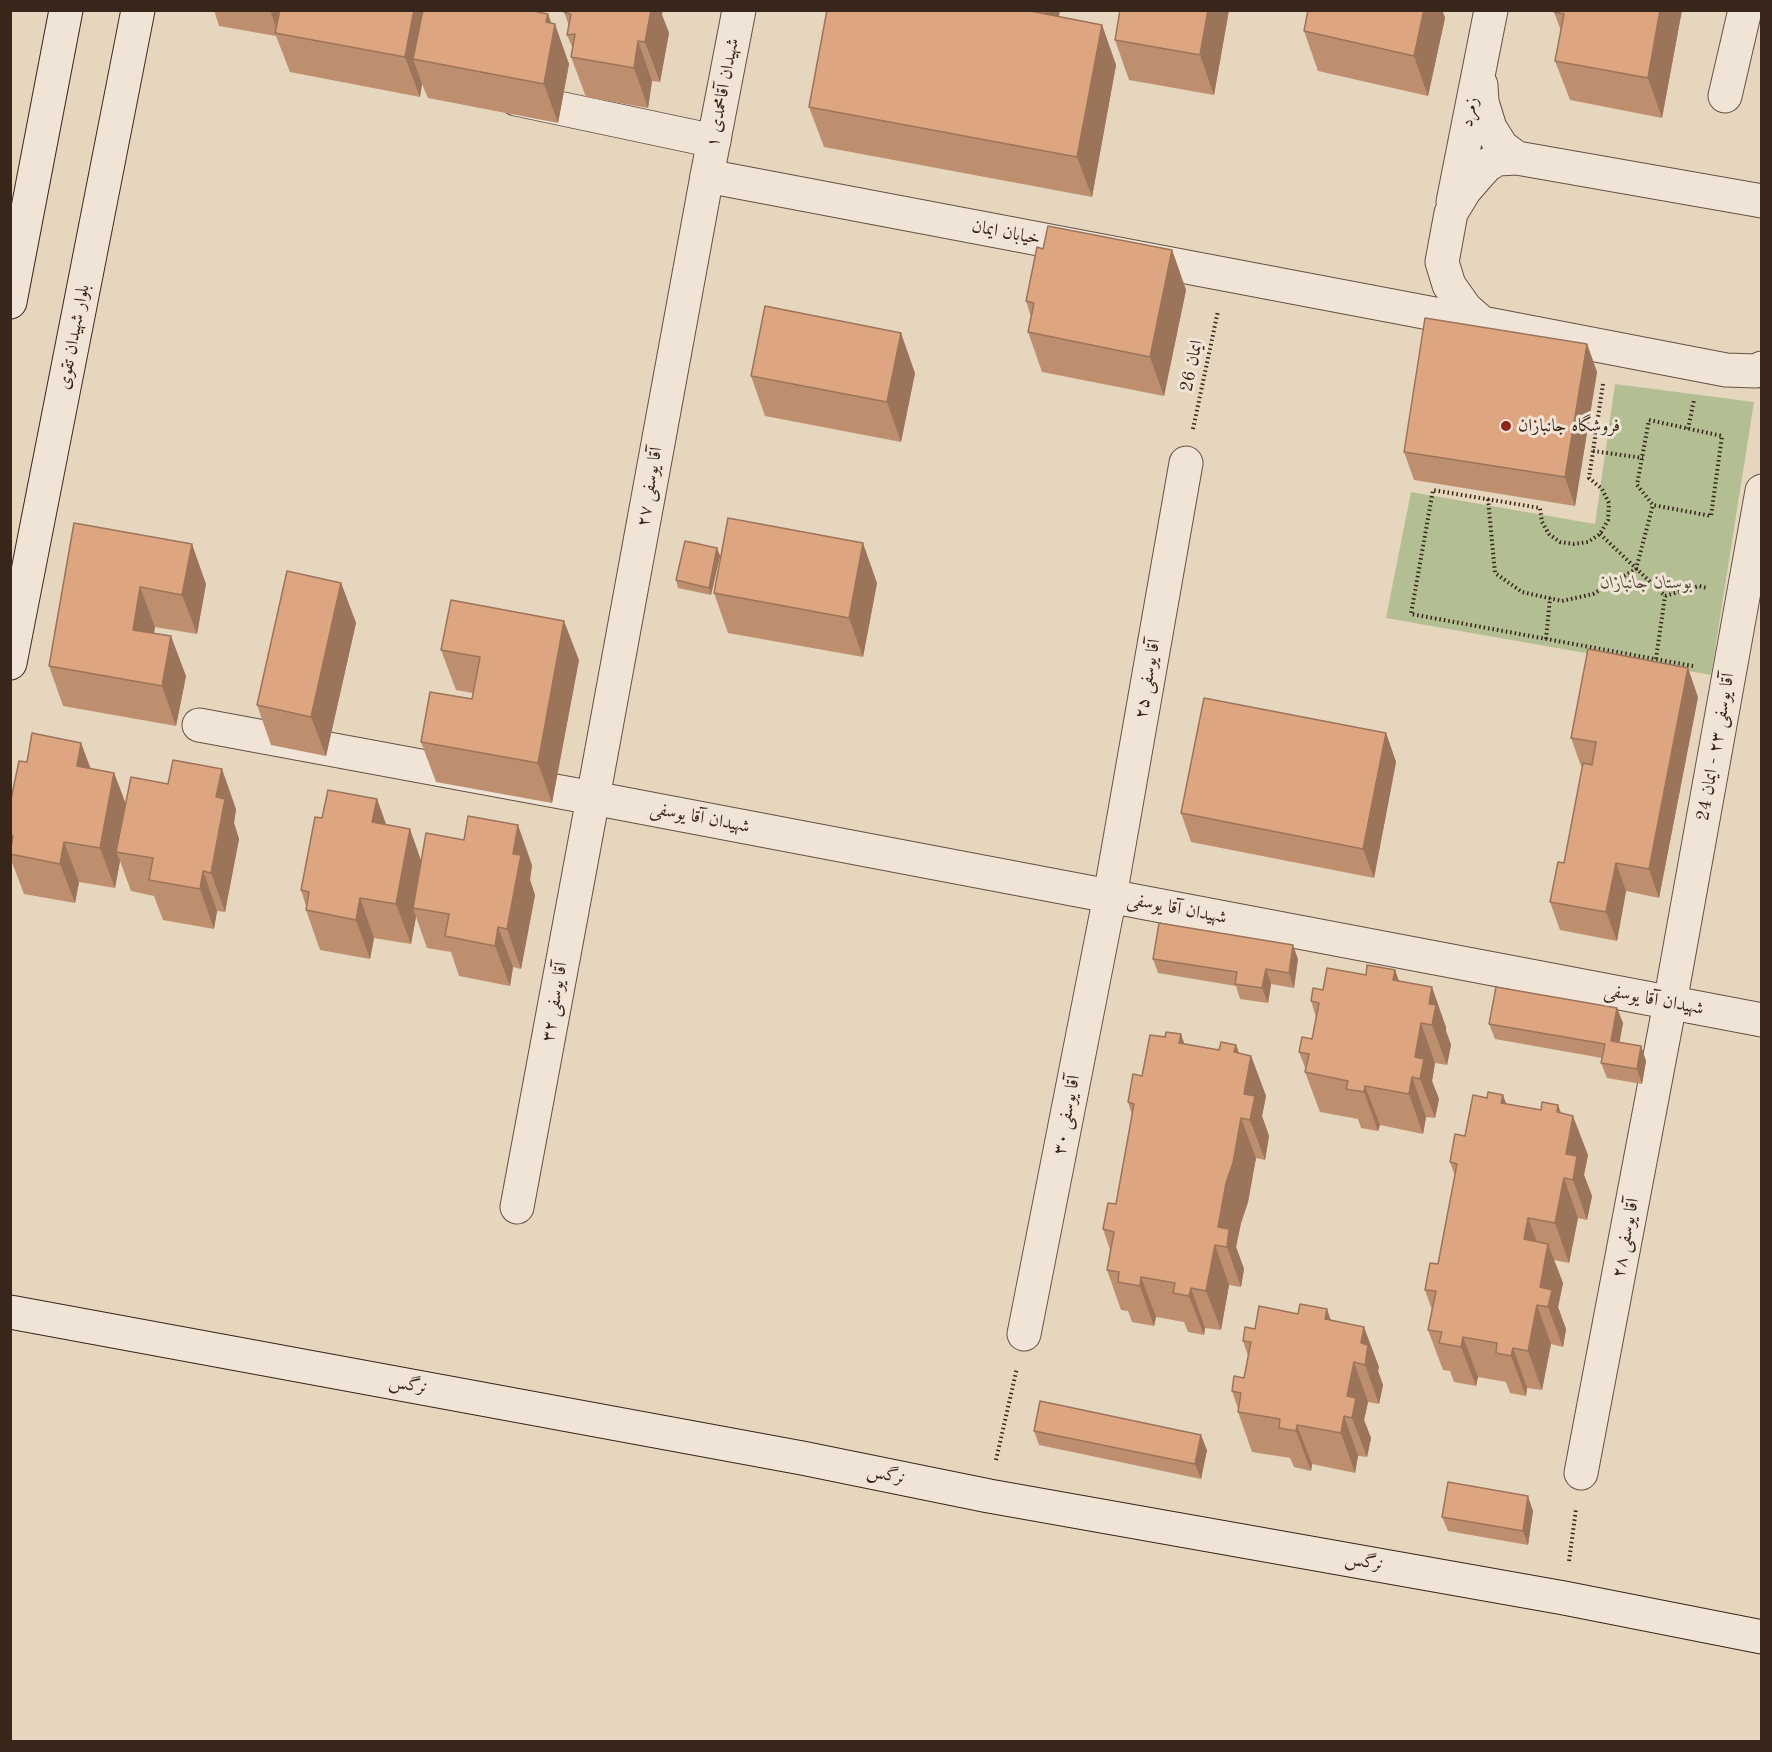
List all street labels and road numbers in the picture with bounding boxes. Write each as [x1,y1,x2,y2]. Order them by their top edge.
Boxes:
street label: شهیدان آقامحمدی ۱ [702,37,744,149]
street label: زمرد [1457,95,1483,129]
street label: خیابان ایمان [970,216,1042,250]
street label: بلوار شهیدان تقوی [53,283,95,391]
street label: ایمان 26 [1176,338,1208,394]
street label: آقا یوسفی ۲۷ [632,445,668,529]
street label: آقا یوسفی ۲۵ [1130,637,1166,721]
street label: آقا یوسفی ۲۳ - ایمان 24 [1692,672,1740,822]
street label: شهیدان آقا یوسفی [648,798,752,838]
street label: شهیدان آقا یوسفی [1125,889,1229,929]
street label: آقا یوسفی ۳۲ [537,960,573,1044]
street label: شهیدان آقا یوسفی [1602,980,1706,1020]
street label: آقا یوسفی ۳۰ [1049,1073,1085,1157]
street label: آقا یوسفی ۲۸ [1608,1196,1644,1280]
street label: نرگس [387,1371,429,1399]
street label: نرگس [865,1460,907,1490]
street label: نرگس [1343,1548,1385,1576]

